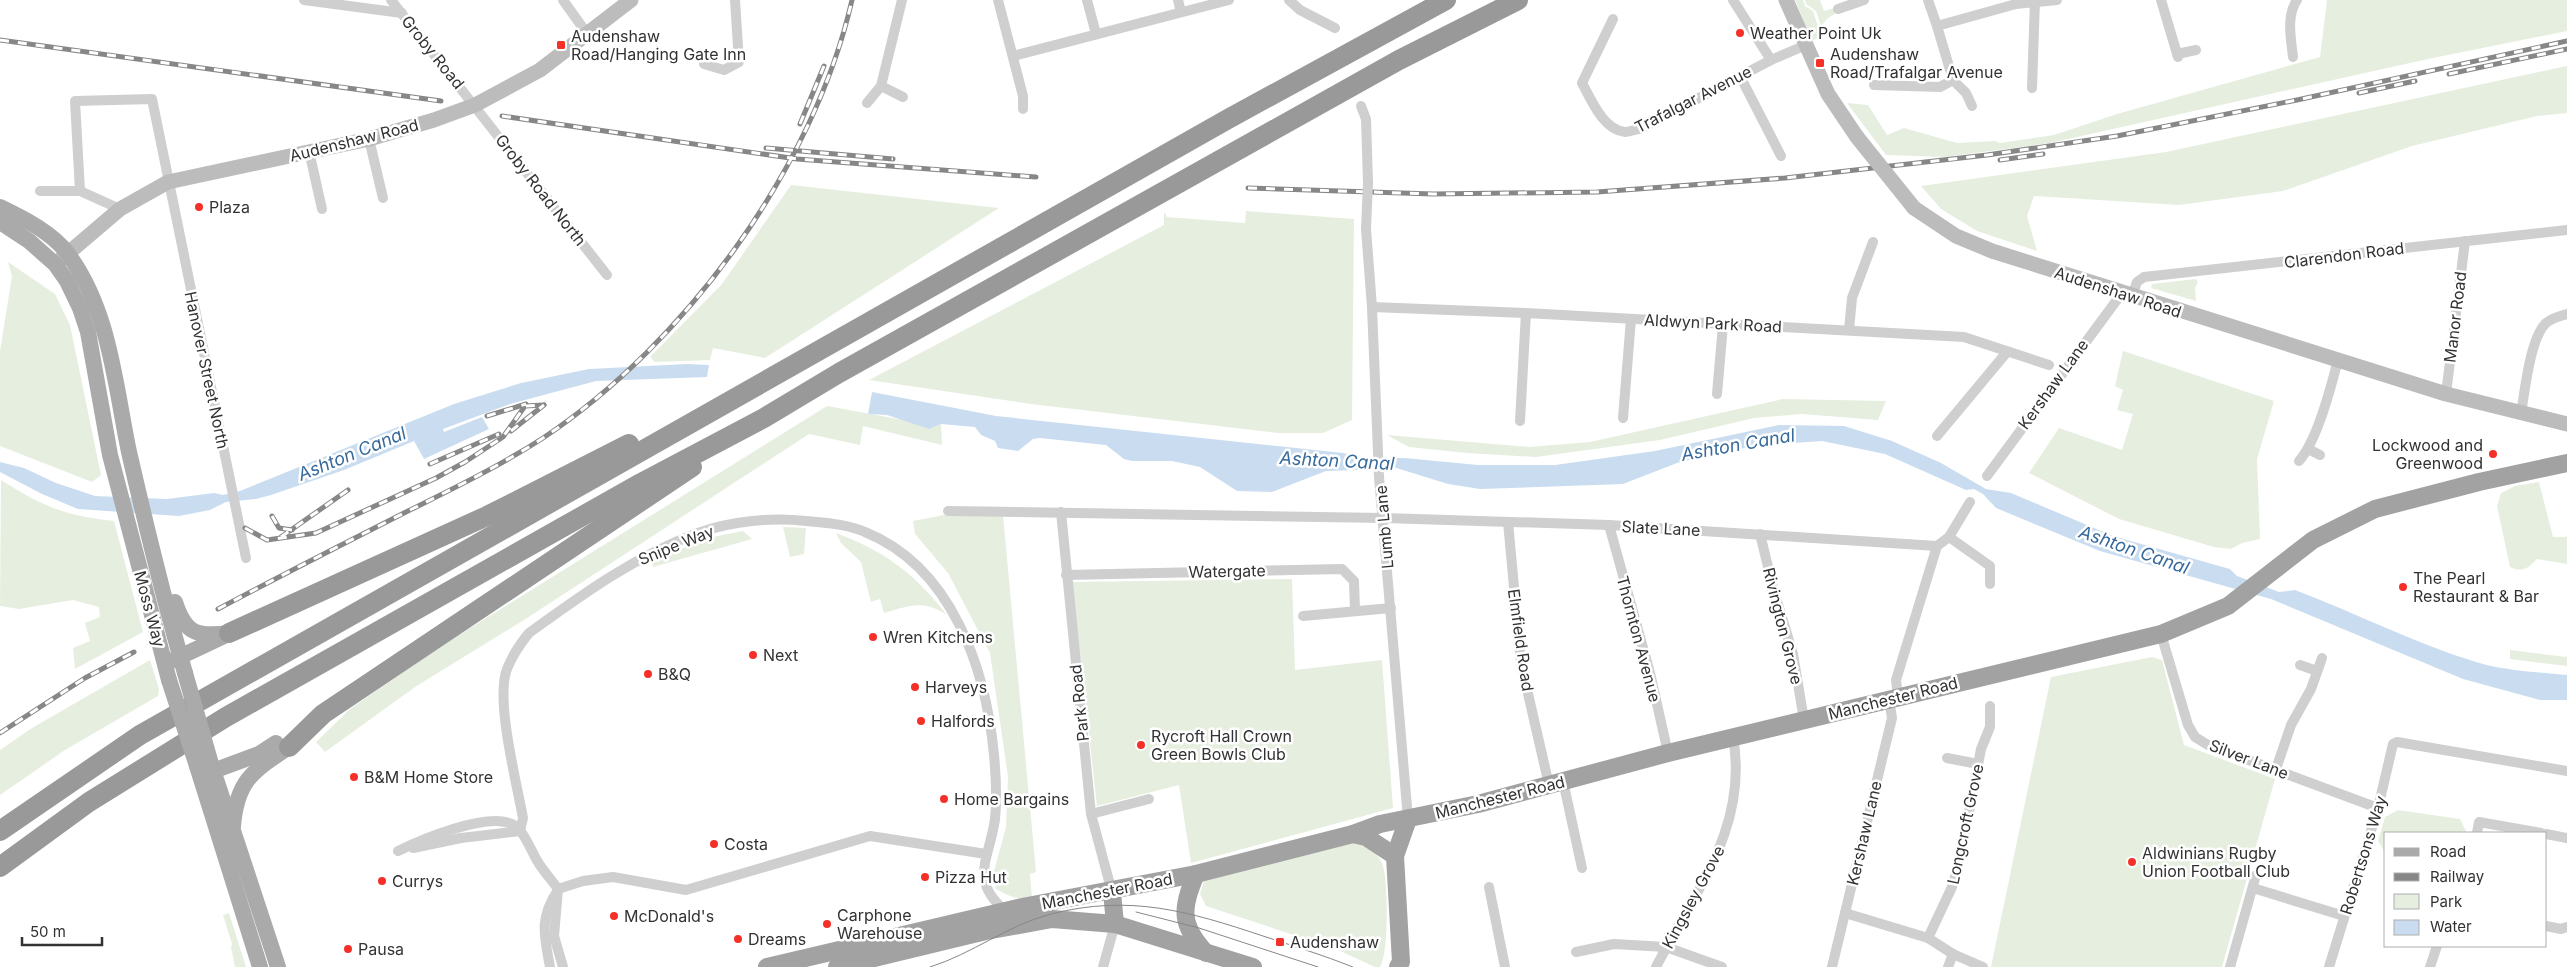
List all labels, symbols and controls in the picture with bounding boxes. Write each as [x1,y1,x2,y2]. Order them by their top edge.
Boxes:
street label: Groby Road [397,11,469,93]
place label: Weather Point Uk [1750,23,1882,43]
place label: Audenshaw Road/Hanging Gate Inn [571,26,746,64]
marker: Weather Point Uk [1734,27,1746,39]
marker: Audenshaw Road/Hanging Gate Inn [555,39,567,51]
place label: Audenshaw Road/Trafalgar Avenue [1830,44,2003,82]
marker: Audenshaw Road/Trafalgar Avenue [1814,57,1826,69]
street label: Trafalgar Avenue [1631,61,1755,137]
street label: Audenshaw Road [287,114,421,166]
street label: Groby Road North [491,130,591,250]
place label: Plaza [209,197,250,217]
marker: Plaza [193,201,205,213]
street label: Clarendon Road [2283,238,2405,272]
street label: Audenshaw Road [2052,262,2184,322]
street label: Manor Road [2439,270,2471,364]
street label: Hanover Street North [181,289,233,451]
street label: Aldwyn Park Road [1644,309,1782,337]
street label: Kershaw Lane [2014,335,2092,433]
water label: Ashton Canal [294,422,410,485]
water label: Ashton Canal [1678,424,1797,465]
place label: Lockwood and Greenwood [2372,435,2483,473]
water label: Ashton Canal [1278,447,1396,474]
marker: Lockwood and Greenwood [2487,448,2499,460]
street label: Lumb Lane [1370,484,1398,570]
street label: Slate Lane [1621,516,1701,540]
street label: Snipe Way [635,521,717,569]
water label: Ashton Canal [2075,521,2193,578]
street label: Watergate [1188,560,1266,582]
street label: Rivington Grove [1759,565,1807,687]
place label: The Pearl Restaurant & Bar [2413,568,2539,606]
street label: Moss Way [130,569,170,649]
street label: Thornton Avenue [1613,574,1665,704]
marker: The Pearl Restaurant & Bar [2397,581,2409,593]
street label: Elmfield Road [1504,587,1538,693]
place label: Wren Kitchens [883,627,993,647]
marker: Wren Kitchens [867,631,879,643]
place label: Next [763,645,798,665]
marker: Next [747,649,759,661]
street label: Park Road [1065,663,1093,743]
place label: B&Q [658,664,691,684]
marker: B&Q [642,668,654,680]
street label: Manchester Road [1826,672,1960,724]
place label: Harveys [925,677,987,697]
marker: Harveys [909,681,921,693]
place label: Halfords [931,711,995,731]
marker: Halfords [915,715,927,727]
place label: Rycroft Hall Crown Green Bowls Club [1151,726,1292,764]
street label: Silver Lane [2206,735,2292,783]
marker: Rycroft Hall Crown Green Bowls Club [1135,739,1147,751]
street label: Longcroft Grove [1942,762,1988,886]
place label: B&M Home Store [364,767,493,787]
marker: B&M Home Store [348,771,360,783]
street label: Manchester Road [1433,771,1567,823]
street label: Kershaw Lane [1842,779,1886,887]
place label: Home Bargains [954,789,1069,809]
marker: Home Bargains [938,793,950,805]
street label: Robertsons Way [2335,793,2391,917]
legend [2384,832,2547,947]
place label: Costa [724,834,768,854]
marker: Costa [708,838,720,850]
street label: Kingsley Grove [1657,842,1729,952]
text: Road [2430,842,2466,861]
place label: Aldwinians Rugby Union Football Club [2142,843,2290,881]
marker: Aldwinians Rugby Union Football Club [2126,856,2138,868]
place label: Pizza Hut [935,867,1007,887]
text: Railway [2430,867,2485,886]
street label: Manchester Road [1040,869,1174,913]
place label: Currys [392,871,443,891]
marker: Pizza Hut [919,871,931,883]
marker: Currys [376,875,388,887]
text: Park [2430,892,2463,911]
place label: Carphone Warehouse [837,905,922,943]
place label: McDonald's [624,906,714,926]
marker: McDonald's [608,910,620,922]
scale bar [22,914,102,946]
text: Water [2430,917,2472,936]
marker: Carphone Warehouse [821,918,833,930]
text: 50 m [30,922,66,941]
place label: Dreams [748,929,806,949]
place label: Audenshaw [1290,932,1379,952]
marker: Dreams [732,933,744,945]
marker: Audenshaw [1274,936,1286,948]
place label: Pausa [358,939,404,959]
marker: Pausa [342,943,354,955]

